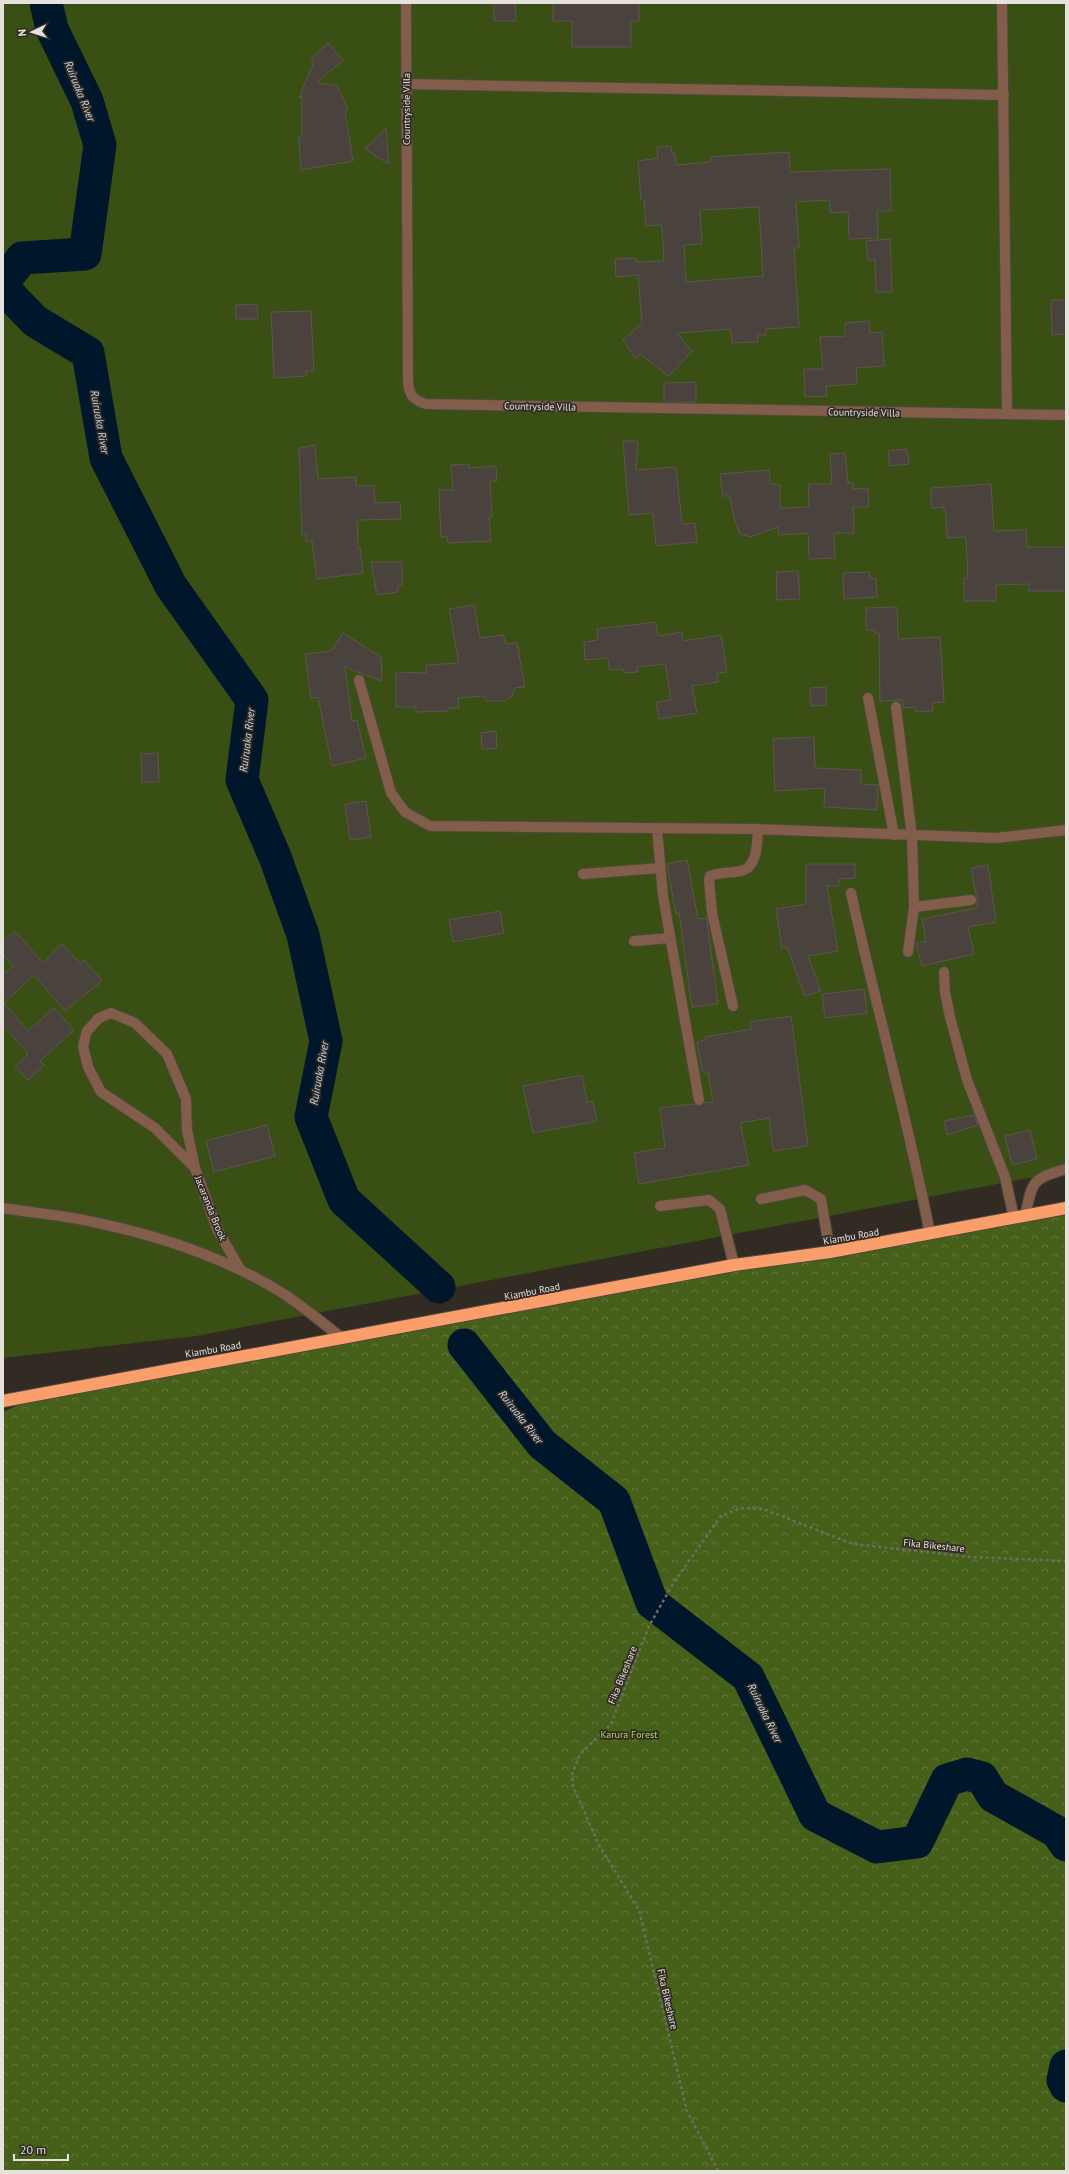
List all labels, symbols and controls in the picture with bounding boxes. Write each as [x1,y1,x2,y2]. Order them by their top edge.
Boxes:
north arrow [12,12,52,52]
text: N [15,29,29,37]
water label: Ruiruaka River [61,59,99,125]
street label: Countryside Villa [400,73,413,145]
water label: Ruiruaka River [88,389,113,456]
street label: Countryside Villa [504,399,576,414]
street label: Countryside Villa [828,405,900,420]
water label: Ruiruaka River [236,706,258,773]
water label: Ruiruaka River [307,1039,332,1106]
street label: Jacaranda Brook [191,1173,230,1243]
street label: Kiambu Road [822,1225,880,1248]
street label: Kiambu Road [503,1280,561,1303]
street label: Kiambu Road [184,1338,242,1361]
water label: Ruiruaka River [496,1387,547,1448]
street label: Fika Bikeshare [903,1536,965,1555]
street label: Fika Bikeshare [605,1644,640,1706]
water label: Ruiruaka River [745,1681,786,1746]
park label: Karura Forest [600,1728,658,1741]
street label: Fika Bikeshare [654,1968,681,2031]
scale bar [14,2136,68,2162]
text: 20 m [20,2142,46,2157]

